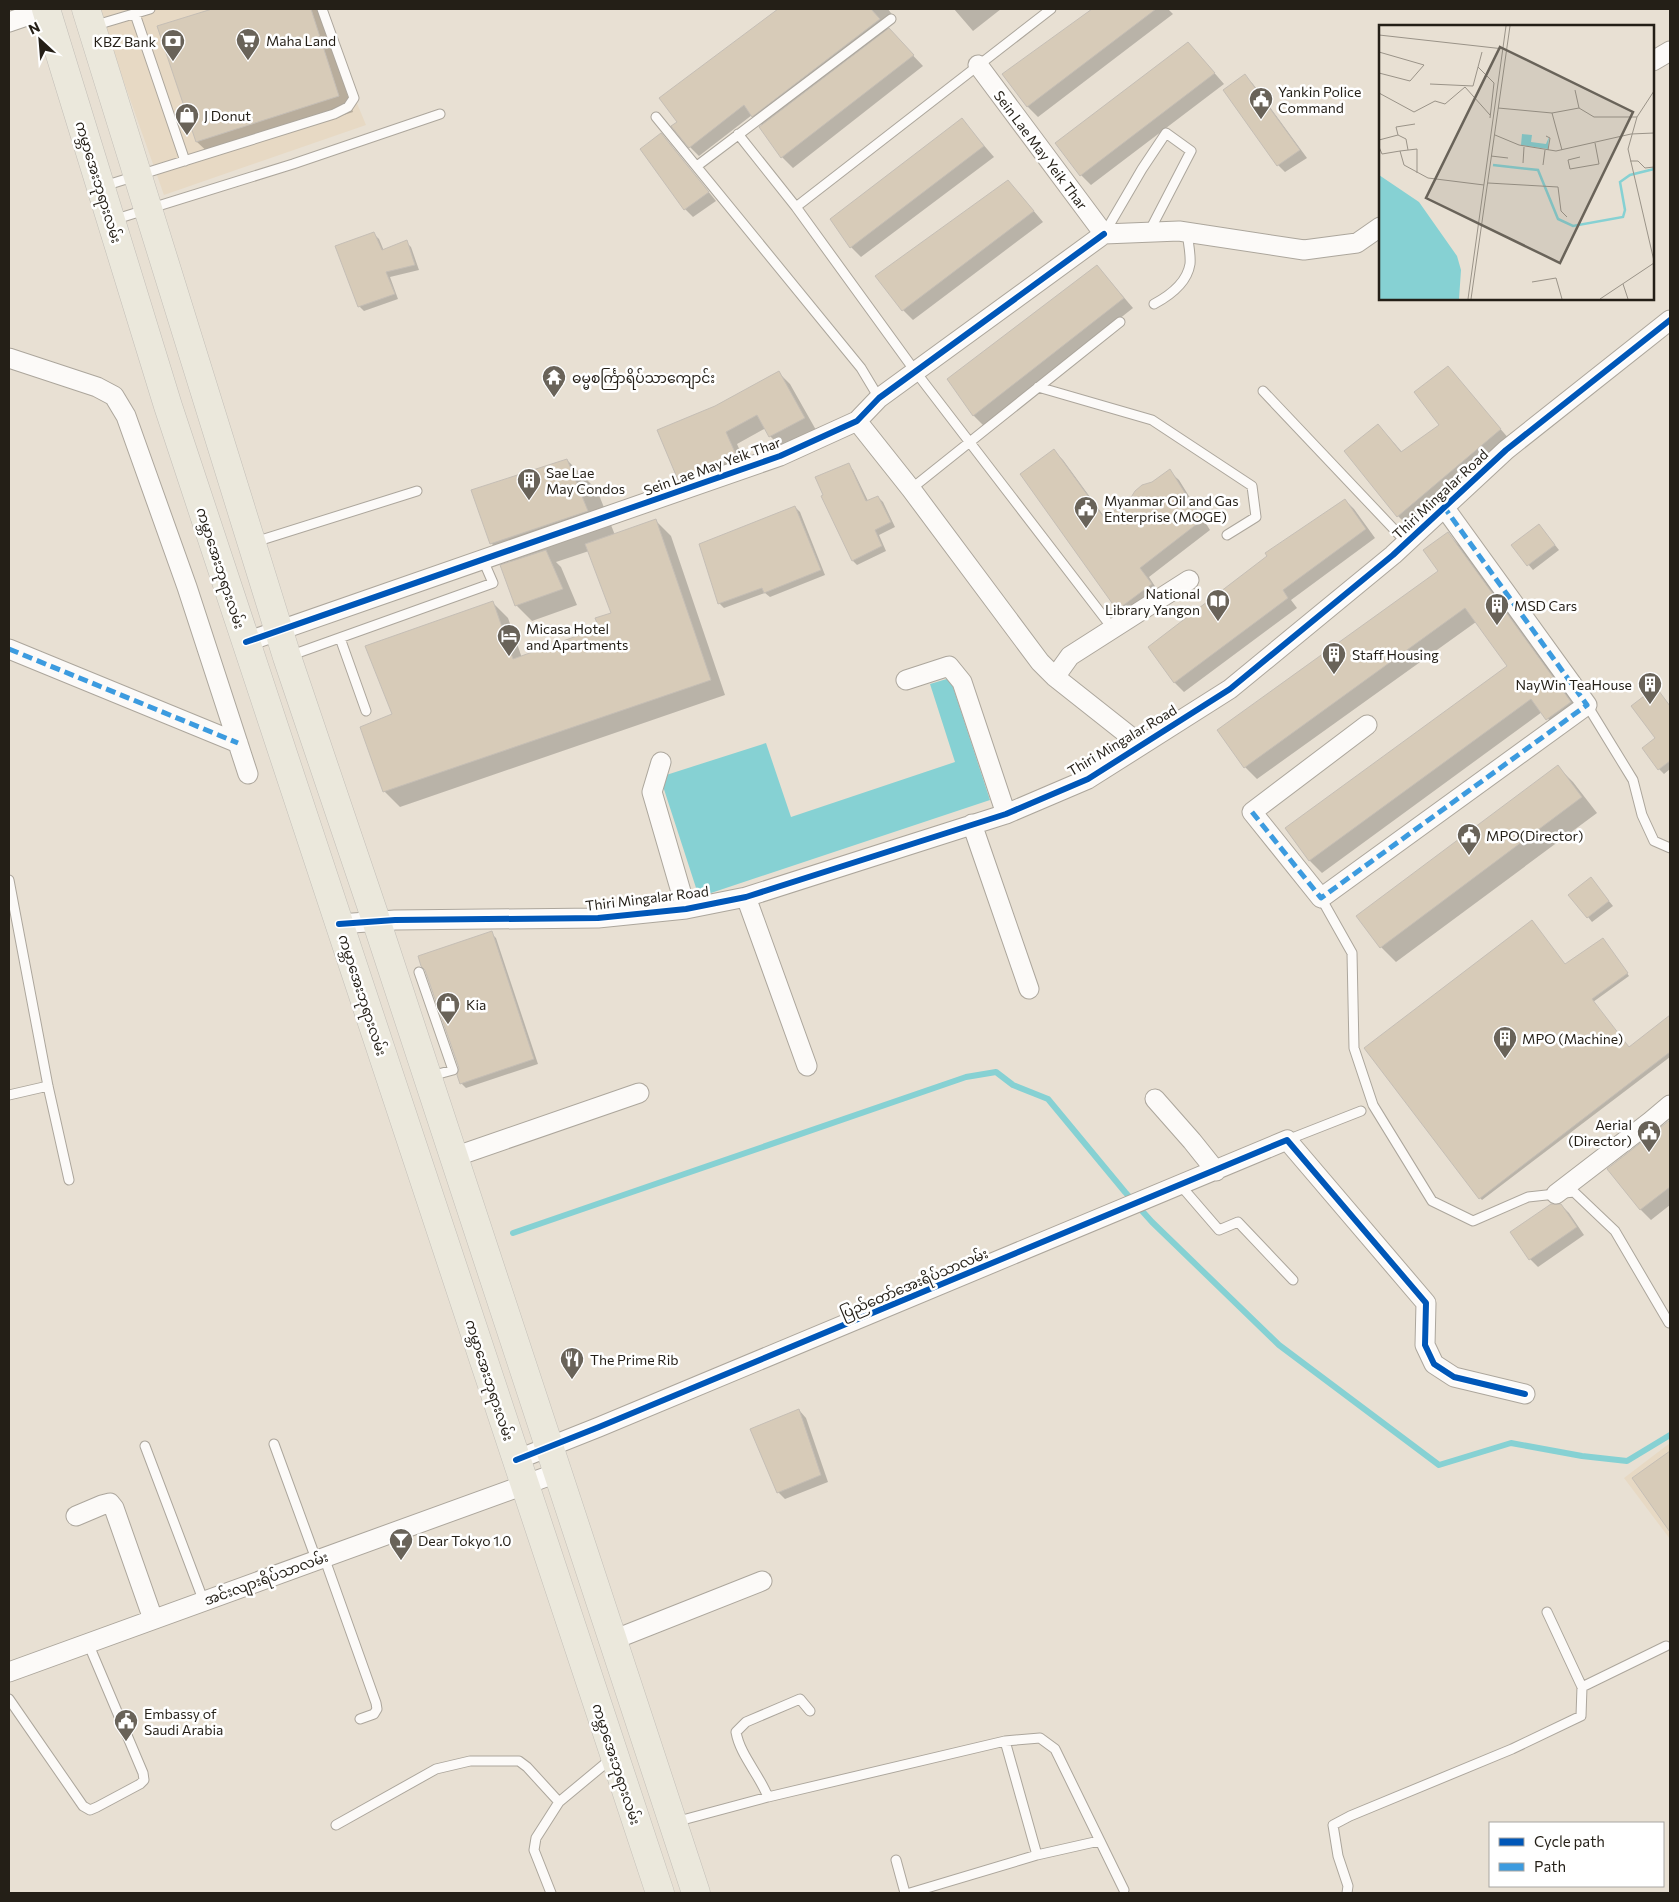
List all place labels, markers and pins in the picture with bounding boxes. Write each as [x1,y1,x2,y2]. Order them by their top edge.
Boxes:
supermarket icon: Maha Land [235,27,261,61]
bank icon: KBZ Bank [160,28,186,62]
place label: Maha Land [266,32,336,49]
place label: KBZ Bank [94,33,156,50]
place label: Yankin Police Command [1278,83,1361,116]
public building icon: Yankin Police Command [1248,86,1274,120]
shop icon: J Donut [174,102,200,136]
place label: J Donut [204,107,251,124]
temple icon: ဓမ္မစင်္ကြာရိပ်သာကျောင်း [541,364,567,398]
place label: ဓမ္မစင်္ကြာရိပ်သာကျောင်း [572,368,715,390]
place label: Sae Lae May Condos [546,464,625,497]
building icon: Sae Lae May Condos [516,467,542,501]
place label: Myanmar Oil and Gas Enterprise (MOGE) [1104,492,1239,525]
public building icon: Myanmar Oil and Gas Enterprise (MOGE) [1073,495,1099,529]
place label: National Library Yangon [1105,585,1200,618]
library icon: National Library Yangon [1205,588,1231,622]
building icon: MSD Cars [1484,592,1510,626]
place label: MSD Cars [1514,597,1577,614]
place label: Micasa Hotel and Apartments [526,620,628,653]
hotel icon: Micasa Hotel and Apartments [496,623,522,657]
building icon: Staff Housing [1321,641,1347,675]
place label: Staff Housing [1352,646,1439,663]
building icon: NayWin TeaHouse [1637,671,1663,705]
place label: NayWin TeaHouse [1515,676,1632,693]
public building icon: MPO(Director) [1456,822,1482,856]
place label: MPO(Director) [1486,827,1584,844]
shop icon: Kia [435,991,461,1025]
place label: Kia [466,996,486,1013]
building icon: MPO (Machine) [1492,1025,1518,1059]
place label: MPO (Machine) [1522,1030,1623,1047]
place label: Aerial (Director) [1568,1116,1632,1149]
public building icon: Aerial (Director) [1636,1119,1662,1153]
restaurant icon: The Prime Rib [559,1346,585,1380]
place label: The Prime Rib [590,1351,679,1368]
bar icon: Dear Tokyo 1.0 [388,1527,414,1561]
place label: Dear Tokyo 1.0 [418,1532,511,1549]
place label: Embassy of Saudi Arabia [144,1705,223,1738]
public building icon: Embassy of Saudi Arabia [113,1708,139,1742]

